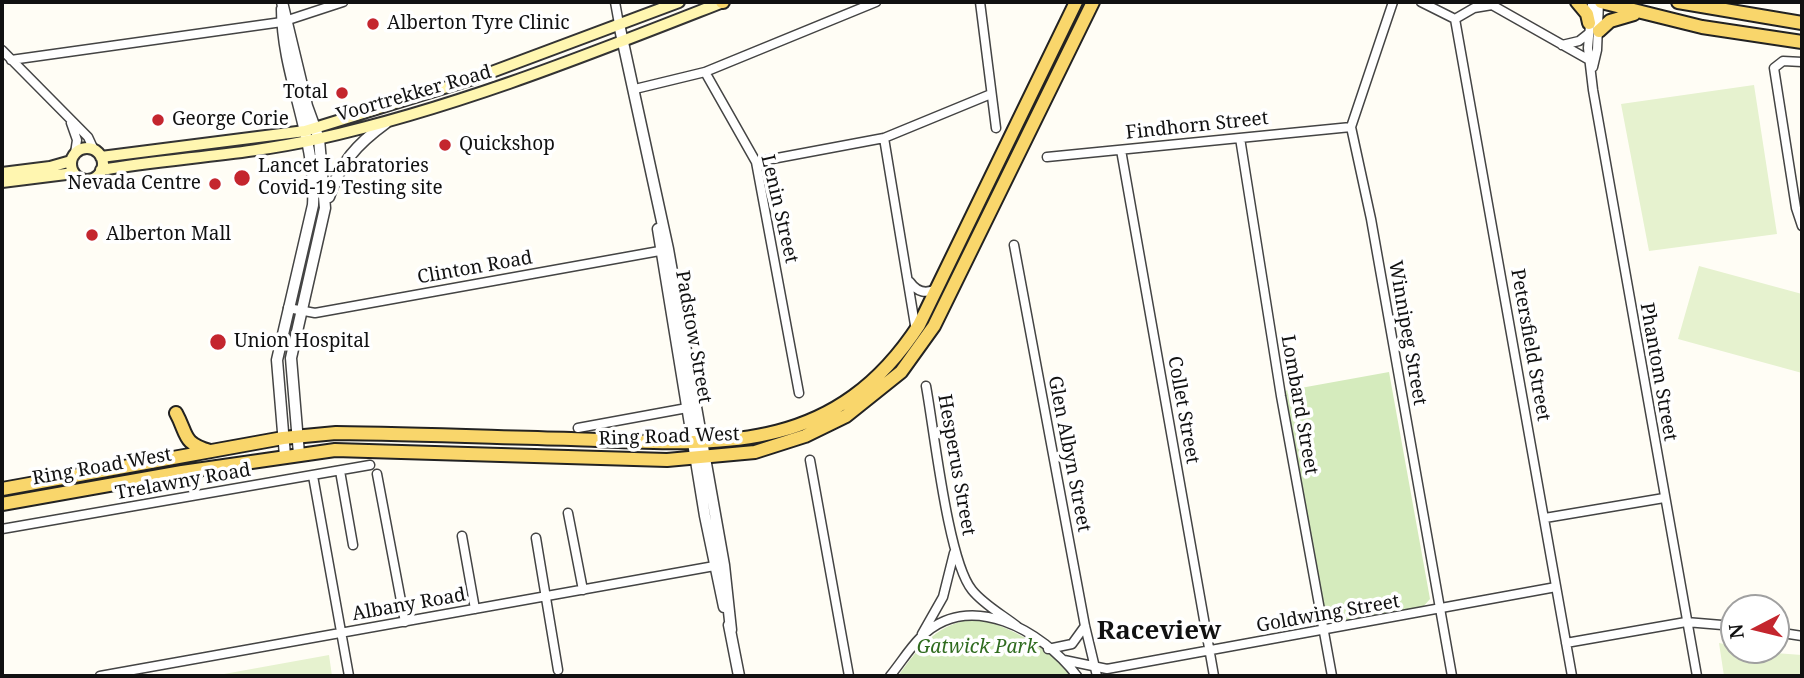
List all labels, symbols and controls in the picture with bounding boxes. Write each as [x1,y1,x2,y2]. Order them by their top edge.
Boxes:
place label: Alberton Tyre Clinic [387,13,570,35]
marker: Alberton Tyre Clinic [365,16,381,32]
street label: Voortrekker Road [334,61,494,127]
place label: Total [283,82,328,104]
marker: Total [334,85,350,101]
street label: Findhorn Street [1125,107,1269,145]
place label: George Corie [172,109,289,131]
marker: George Corie [150,112,166,128]
place label: Quickshop [459,134,555,156]
marker: Quickshop [437,137,453,153]
street label: Lenin Street [755,153,803,265]
place label: Lancet Labratories Covid-19 Testing site [258,156,443,200]
marker: Lancet Labratories Covid-19 Testing site [232,168,252,188]
place label: Nevada Centre [67,173,201,195]
marker: Nevada Centre [207,176,223,192]
place label: Alberton Mall [106,224,231,246]
marker: Alberton Mall [84,227,100,243]
street label: Clinton Road [416,247,534,289]
street label: Winnipeg Street [1383,259,1431,407]
street label: Petersfield Street [1505,267,1555,423]
street label: Padstow Street [670,269,716,405]
street label: Phantom Street [1635,301,1681,443]
place label: Union Hospital [234,331,370,353]
marker: Union Hospital [208,332,228,352]
street label: Lombard Street [1275,333,1323,477]
street label: Collet Street [1162,354,1204,466]
street label: Glen Albyn Street [1043,374,1095,534]
street label: Hesperus Street [932,393,980,537]
street label: Ring Road West [598,423,740,451]
street label: Ring Road West [31,444,173,490]
street label: Trelawny Road [114,459,252,505]
street label: Albany Road [350,584,468,626]
street label: Goldwing Street [1255,590,1401,638]
north arrow [1720,594,1790,664]
district label: Raceview [1097,616,1221,648]
text: N [1722,622,1750,640]
park label: Gatwick Park [917,637,1037,659]

